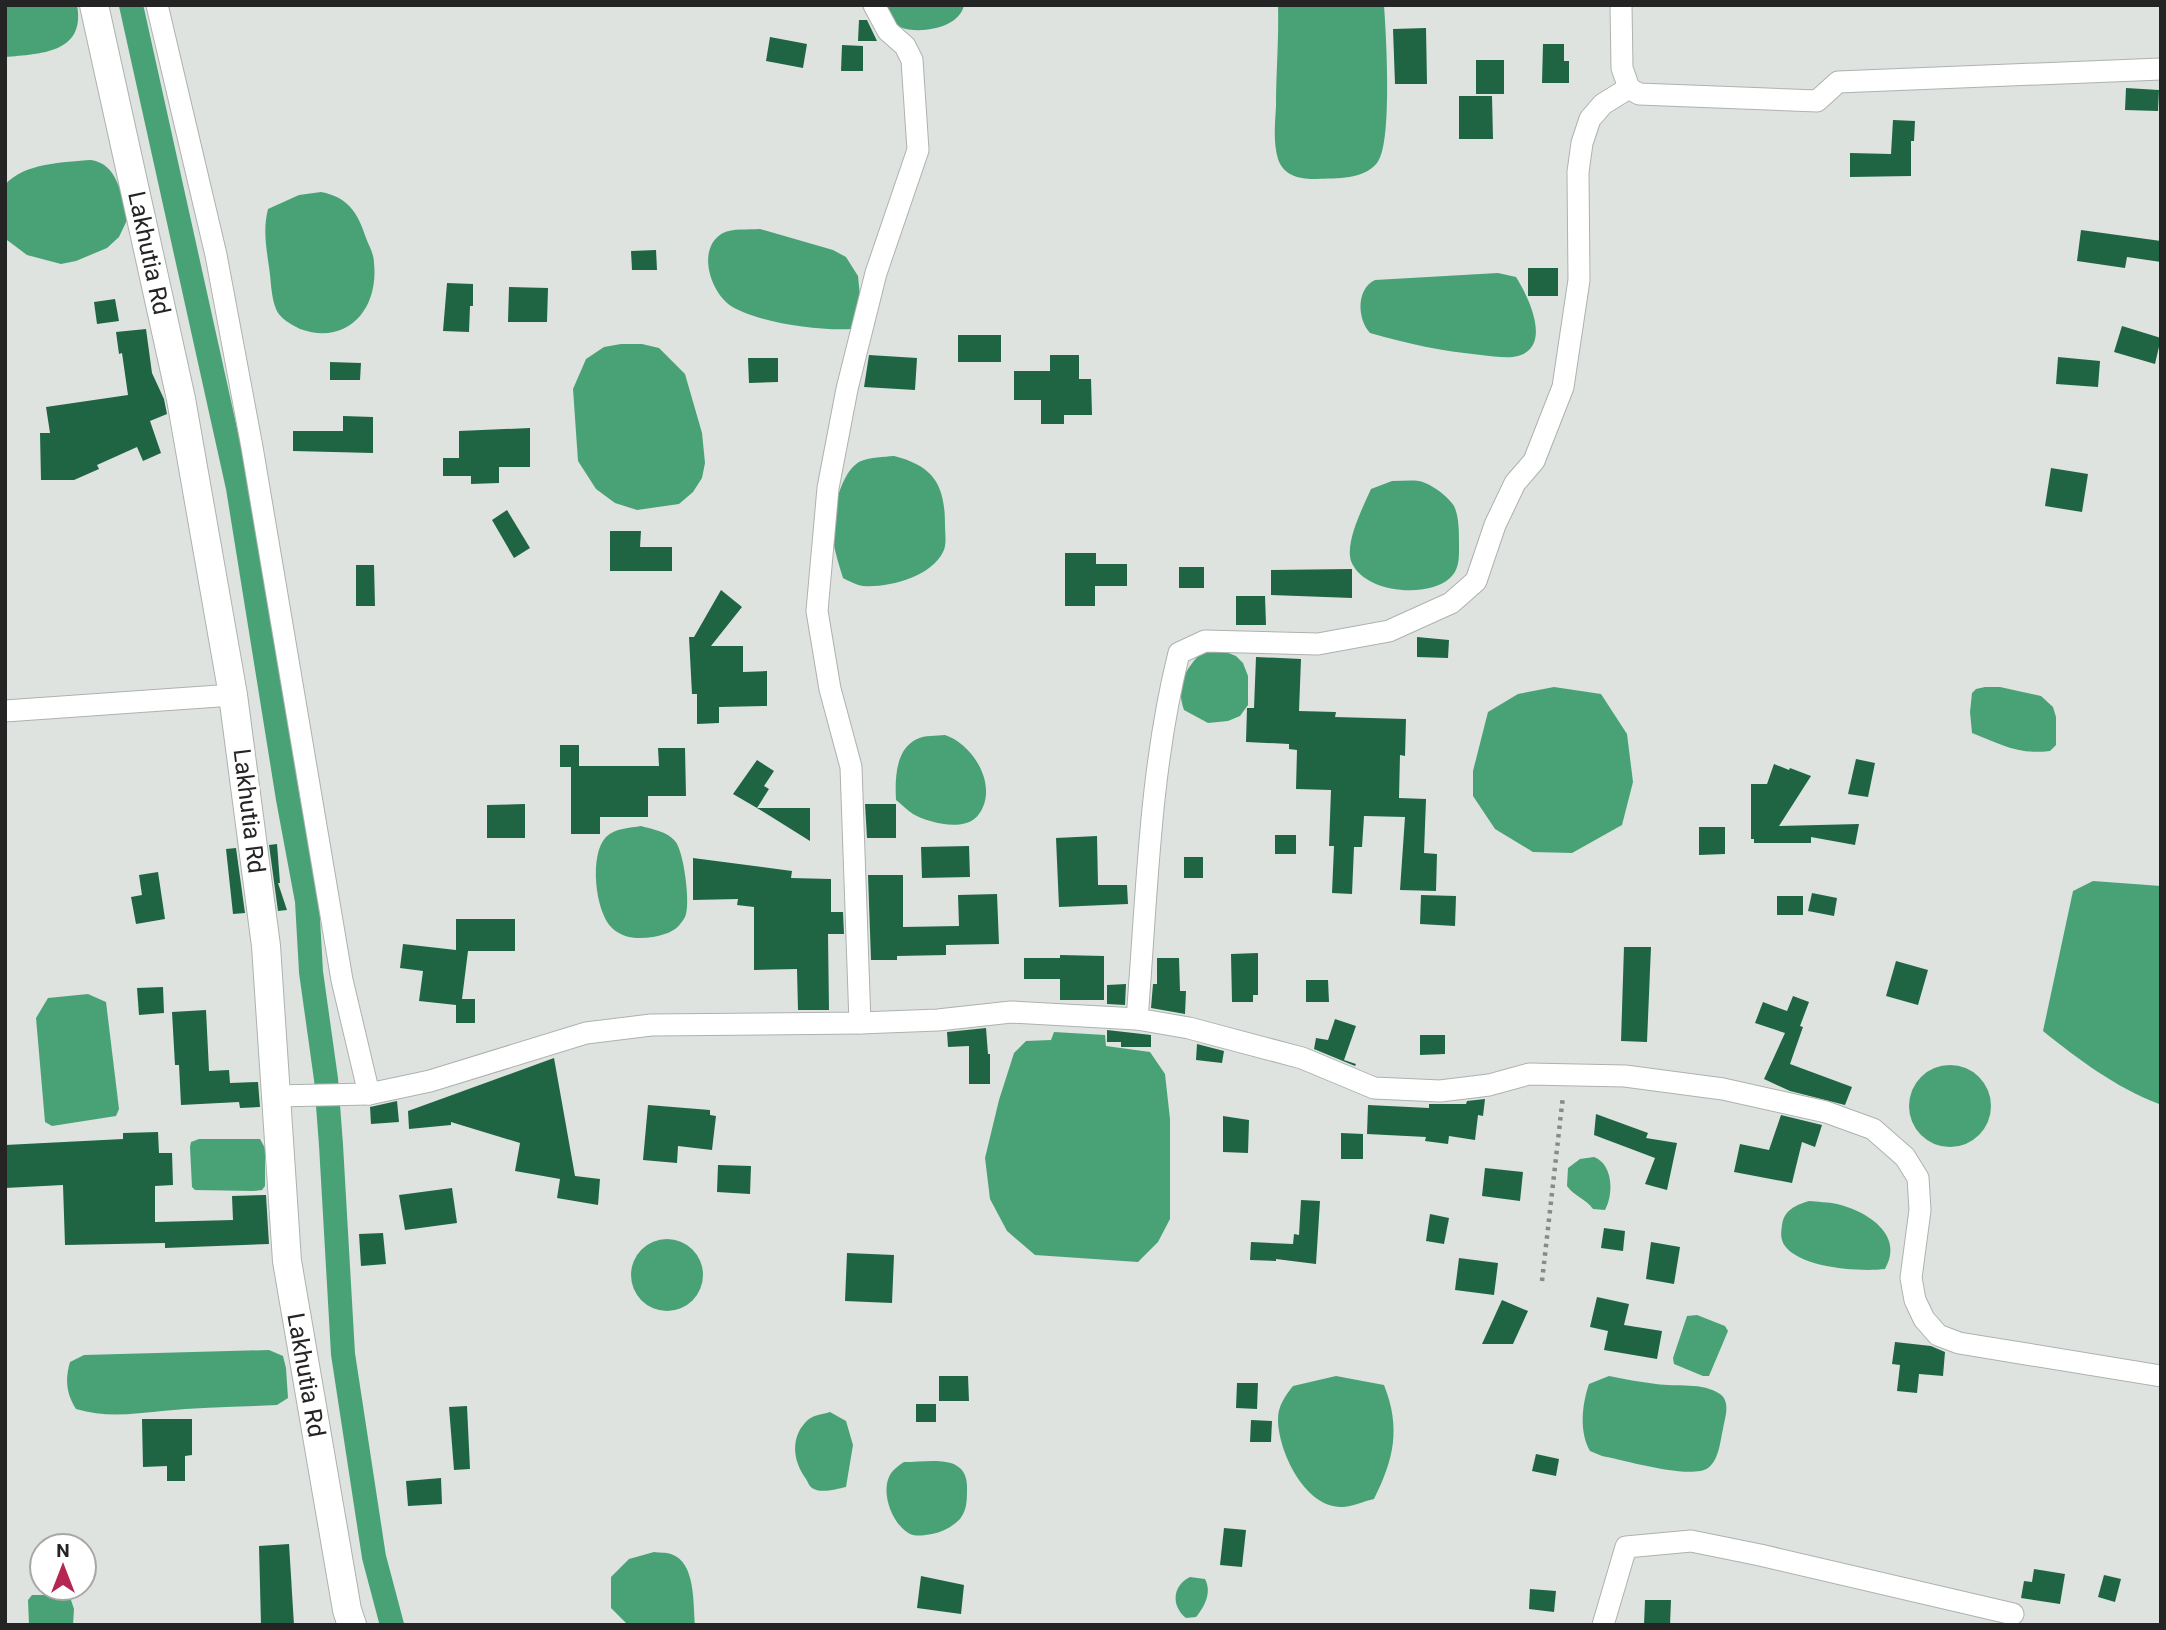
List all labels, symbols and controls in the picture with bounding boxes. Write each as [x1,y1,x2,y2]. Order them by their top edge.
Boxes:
street label: Lakhutia Rd [122,189,176,317]
street label: Lakhutia Rd [227,747,271,875]
street label: Lakhutia Rd [281,1311,331,1439]
north arrow [28,1532,98,1602]
text: N [56,1539,70,1562]

